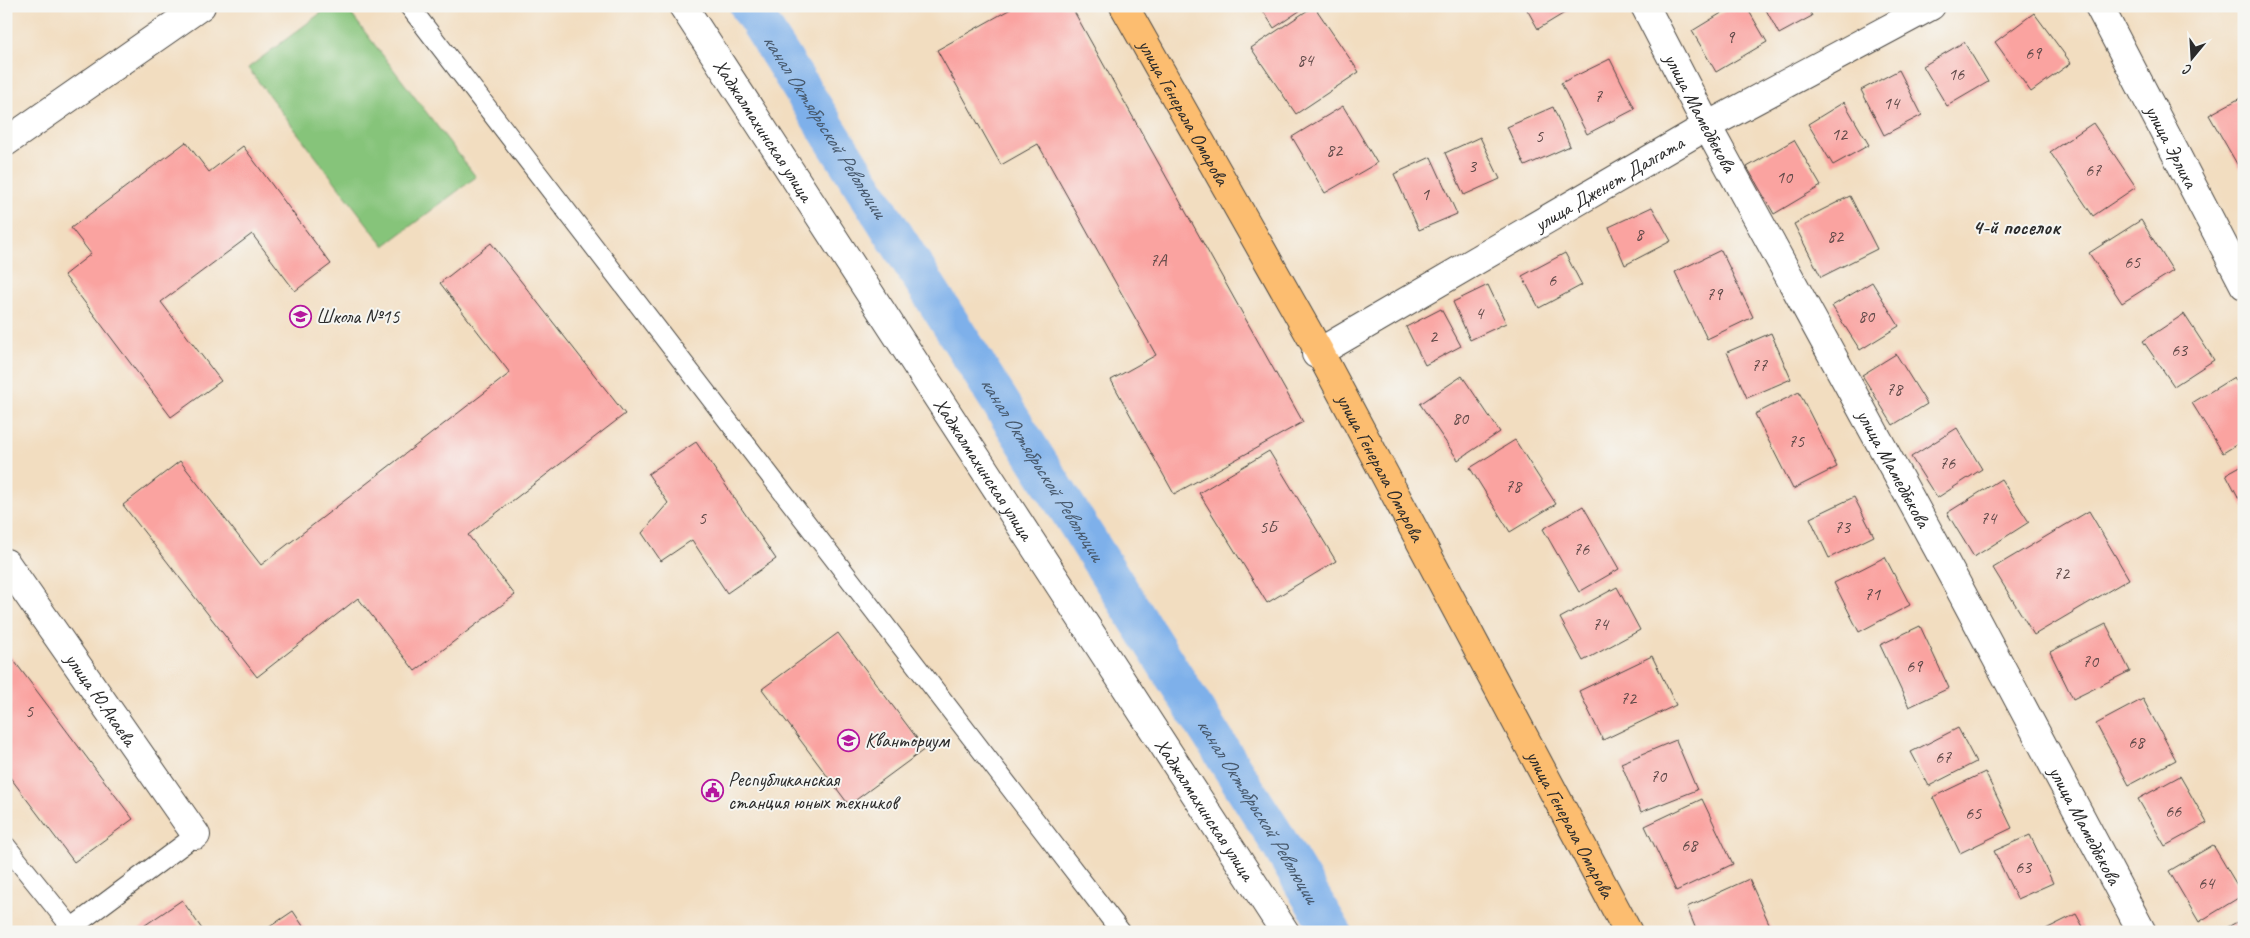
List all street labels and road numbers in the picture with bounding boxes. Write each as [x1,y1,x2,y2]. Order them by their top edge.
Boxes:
street label: улица Генерала Омарова [1132,34,1236,191]
street label: улица Мамедбекова [1658,48,1743,178]
street label: Хаджалмахинская улица [708,54,820,208]
street label: улица Эрлиха [2140,100,2205,194]
street label: улица Дженет Далгата [1529,129,1690,237]
street label: улица Генерала Омарова [1331,388,1431,547]
street label: Хаджалмахинская улица [928,393,1040,546]
street label: улица Мамедбекова [1851,404,1937,533]
street label: улица Ю.Акаева [59,647,143,752]
street label: Хаджалмахинская улица [1150,733,1262,887]
street label: улица Генерала Омарова [1521,745,1621,903]
street label: улица Мамедбекова [2043,761,2128,891]

